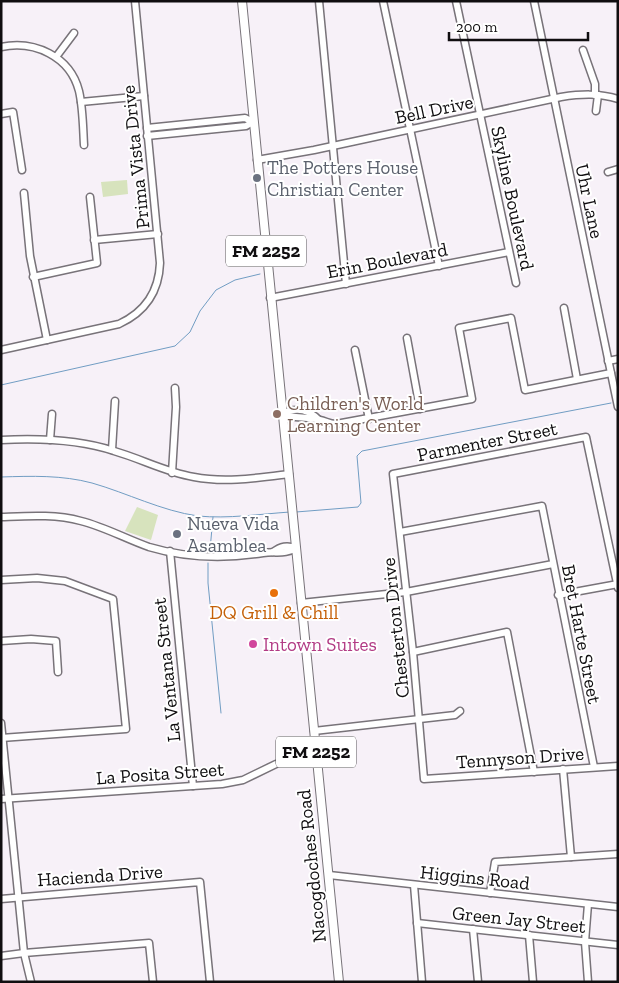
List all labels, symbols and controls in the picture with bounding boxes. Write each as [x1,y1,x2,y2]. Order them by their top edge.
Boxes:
scale bar [449,10,588,42]
text: 200 m [456,18,497,36]
street label: Prima Vista Drive [117,84,154,230]
street label: Bell Drive [393,90,475,129]
street label: Skyline Boulevard [486,124,539,273]
place label: The Potters House Christian Center [267,156,418,201]
street label: Uhr Lane [570,162,609,241]
marker: The Potters House Christian Center [251,172,263,184]
road number: FM 2252 [226,236,306,266]
street label: Erin Boulevard [325,237,450,283]
place label: Children's World Learning Center [287,392,424,437]
marker: Children's World Learning Center [271,408,283,420]
street label: Parmenter Street [415,417,559,466]
place label: Nueva Vida Asamblea [187,512,279,557]
marker: Nueva Vida Asamblea [171,528,183,540]
street label: Chesterton Drive [377,557,414,699]
street label: Bret Harte Street [557,562,606,706]
marker: DQ Grill & Chill [268,587,280,599]
street label: La Ventana Street [147,597,185,743]
place label: DQ Grill & Chill [209,601,339,624]
place label: Intown Suites [263,633,377,656]
marker: Intown Suites [247,638,259,650]
road number: FM 2252 [276,736,356,768]
street label: Tennyson Drive [455,742,585,773]
street label: La Posita Street [95,758,225,789]
street label: Nacogdoches Road [292,788,331,944]
street label: Hacienda Drive [36,860,164,891]
street label: Higgins Road [419,860,532,895]
street label: Green Jay Street [451,901,587,938]

